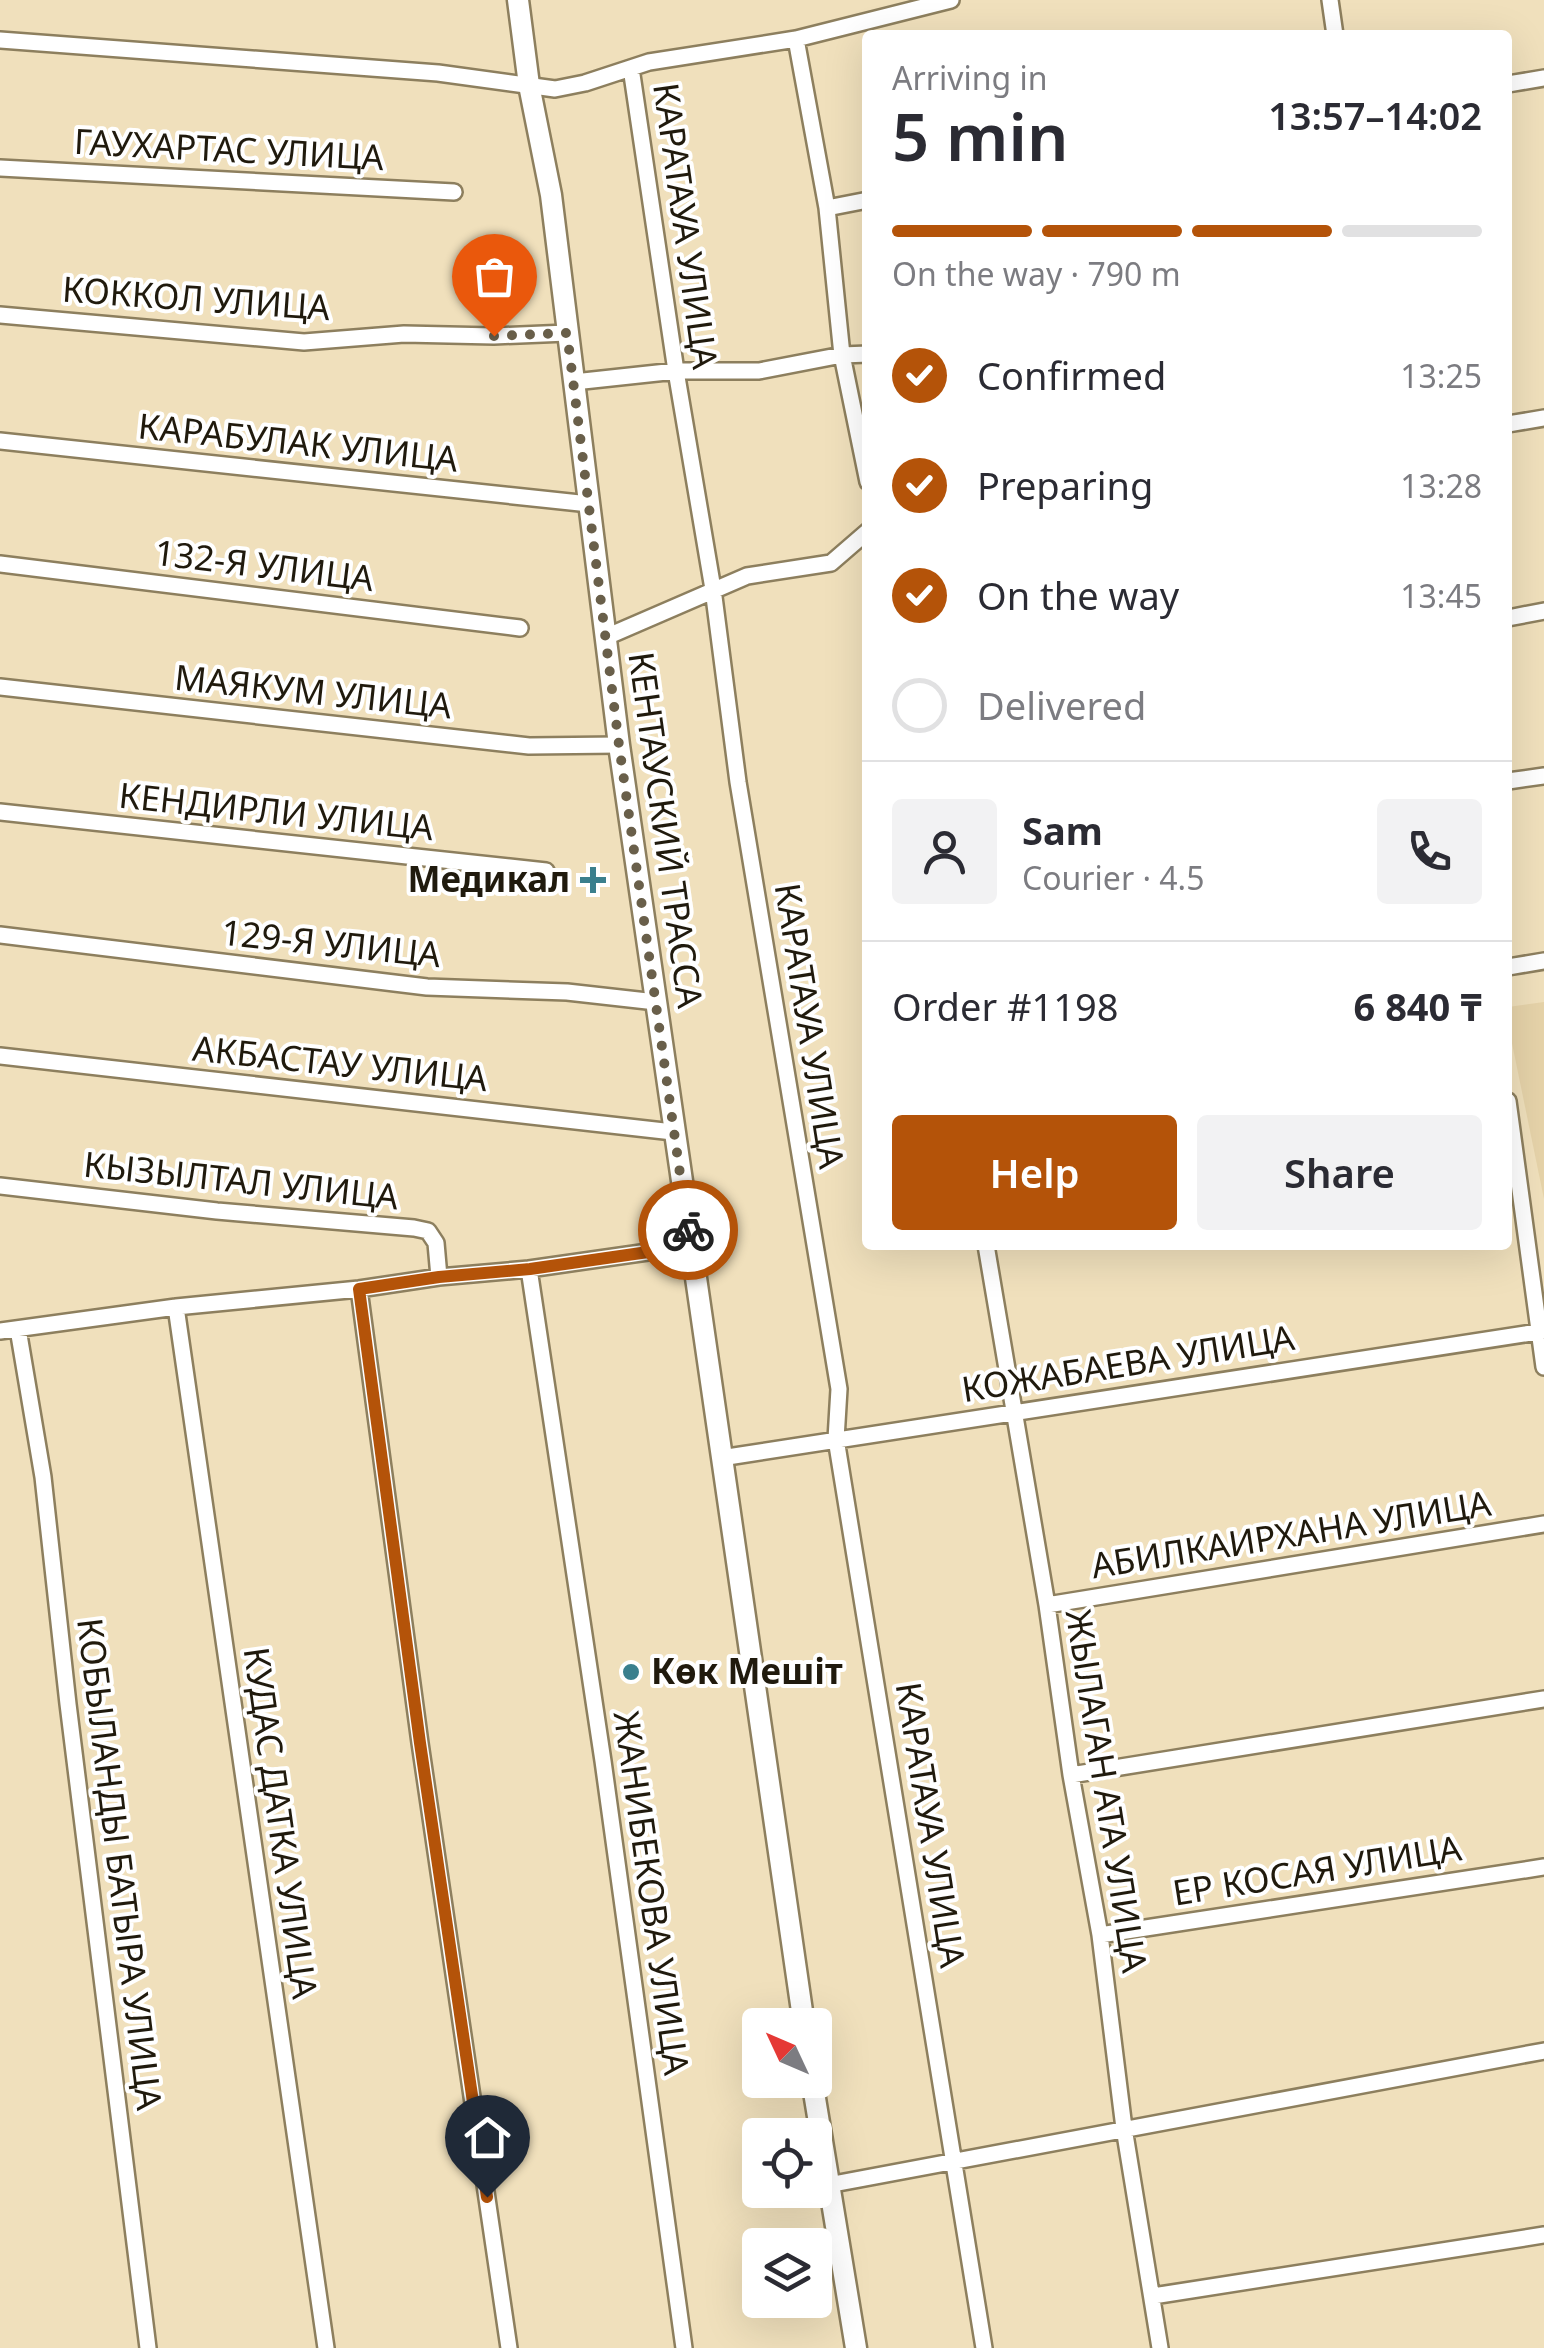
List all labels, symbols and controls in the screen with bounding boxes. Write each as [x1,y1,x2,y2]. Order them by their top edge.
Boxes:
text: Arriving in [892,56,1047,99]
street label: КАРАТАУА УЛИЦА [643,80,730,372]
text: 13:57–14:02 [1268,89,1482,141]
text: 5 min [892,92,1068,180]
street label: ГАУХАРТАС УЛИЦА [73,117,386,180]
pin [452,234,537,337]
icon: bag [467,249,522,304]
text: On the way · 790 m [892,252,1181,295]
street label: КОККОЛ УЛИЦА [61,265,332,330]
icon: check [892,348,947,403]
text: Confirmed [977,349,1166,401]
text: 13:25 [1400,354,1482,397]
street label: КАРАБУЛАК УЛИЦА [136,401,461,482]
icon: check [892,458,947,513]
text: Preparing [977,459,1153,511]
text: 13:28 [1400,464,1482,507]
street label: 132-Я УЛИЦА [152,528,377,601]
icon: check [892,568,947,623]
text: On the way [977,569,1179,621]
text: 13:45 [1400,574,1482,617]
street label: КЕНТАУСКИЙ ТРАССА [618,649,715,1011]
street label: МАЯКУМ УЛИЦА [172,653,455,728]
text: Delivered [977,679,1146,731]
street label: КЕНДИРЛИ УЛИЦА [117,771,436,850]
button: person [892,799,997,904]
button: phone [1377,799,1482,904]
text: Sam [1022,804,1103,856]
place label: Медикал [407,855,570,902]
text: Courier · 4.5 [1022,856,1205,899]
marker: Медикал [580,867,606,893]
street label: КАРАТАУА УЛИЦА [765,880,856,1172]
street label: 129-Я УЛИЦА [219,908,444,977]
text: Order #1198 [892,980,1118,1032]
text: 6 840 ₸ [1354,980,1482,1032]
street label: АКБАСТАУ УЛИЦА [190,1024,491,1101]
button: Help [892,1115,1177,1230]
button: Share [1197,1115,1482,1230]
street label: КЫЗЫЛТАЛ УЛИЦА [81,1140,402,1219]
courier [638,1180,738,1280]
icon: bike [661,1203,716,1258]
street label: КОЖАБАЕВА УЛИЦА [958,1313,1298,1412]
street label: АБИЛКАИРХАНА УЛИЦА [1088,1479,1494,1588]
street label: ЖЫЛАГАН АТА УЛИЦА [1056,1606,1159,1976]
street label: КОБЫЛАНДЫ БАТЫРА УЛИЦА [67,1615,174,2113]
street label: КУДАС ДАТКА УЛИЦА [234,1644,330,2002]
place label: Көк Мешіт [651,1647,843,1694]
marker: Көк Мешіт [620,1661,642,1683]
street label: КАРАТАУА УЛИЦА [886,1679,977,1971]
street label: ЖАНИБЕКОВА УЛИЦА [604,1708,701,2078]
street label: ЕР КОСАЯ УЛИЦА [1169,1823,1465,1916]
north arrow [742,2008,832,2098]
map controls [742,2008,832,2318]
pin [445,2095,530,2198]
icon: home [460,2110,515,2165]
button: locate [742,2118,832,2208]
button: layers [742,2228,832,2318]

